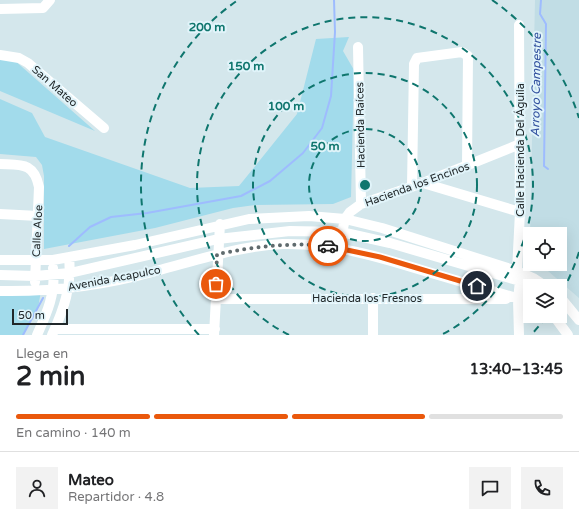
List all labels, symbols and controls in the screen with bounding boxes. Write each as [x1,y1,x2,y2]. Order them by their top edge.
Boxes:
text: 200 m [189,20,225,34]
water label: Arroyo Campestre [528,32,544,137]
text: 150 m [228,59,264,73]
street label: San Mateo [29,63,80,110]
street label: Hacienda Raíces [353,82,368,168]
street label: Calle Hacienda Del Águila [513,83,527,217]
text: 100 m [268,99,304,113]
text: 50 m [310,139,340,153]
street label: Hacienda los Encinos [363,159,471,209]
centre of rings [358,178,372,192]
street label: Calle Aloe [30,205,45,257]
courier [308,226,348,266]
map controls [523,227,567,323]
button: locate [523,227,567,271]
icon: car [317,235,339,257]
street label: Avenida Acapulco [67,263,162,294]
pin [199,267,233,301]
pin [460,269,494,303]
icon: bag [205,273,227,295]
icon: home [466,275,488,297]
button: layers [523,279,567,323]
street label: Hacienda los Fresnos [312,292,422,305]
scale bar [12,307,68,326]
text: 50 m [18,309,45,322]
text: Llega en [16,346,68,362]
text: 13:40–13:45 [470,360,563,378]
text: 2 min [16,361,85,392]
text: En camino · 140 m [16,425,131,441]
button: person [16,467,58,509]
button: chat [469,467,511,509]
button: phone [521,467,563,509]
text: Mateo [68,471,114,489]
text: Repartidor · 4.8 [68,489,164,505]

